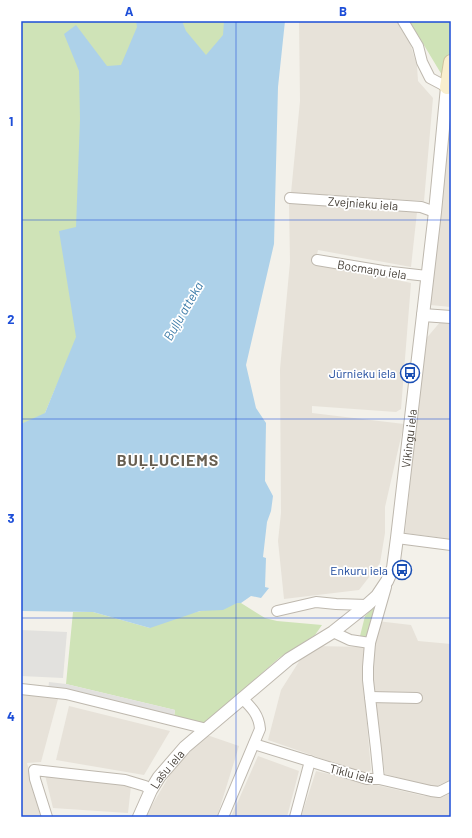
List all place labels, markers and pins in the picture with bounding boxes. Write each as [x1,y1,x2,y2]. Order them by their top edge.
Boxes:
bus stop icon: Jūrnieku iela [399,362,421,384]
place label: Jūrnieku iela [329,366,396,380]
bus stop icon: Enkuru iela [391,559,413,581]
place label: Enkuru iela [330,563,388,577]

